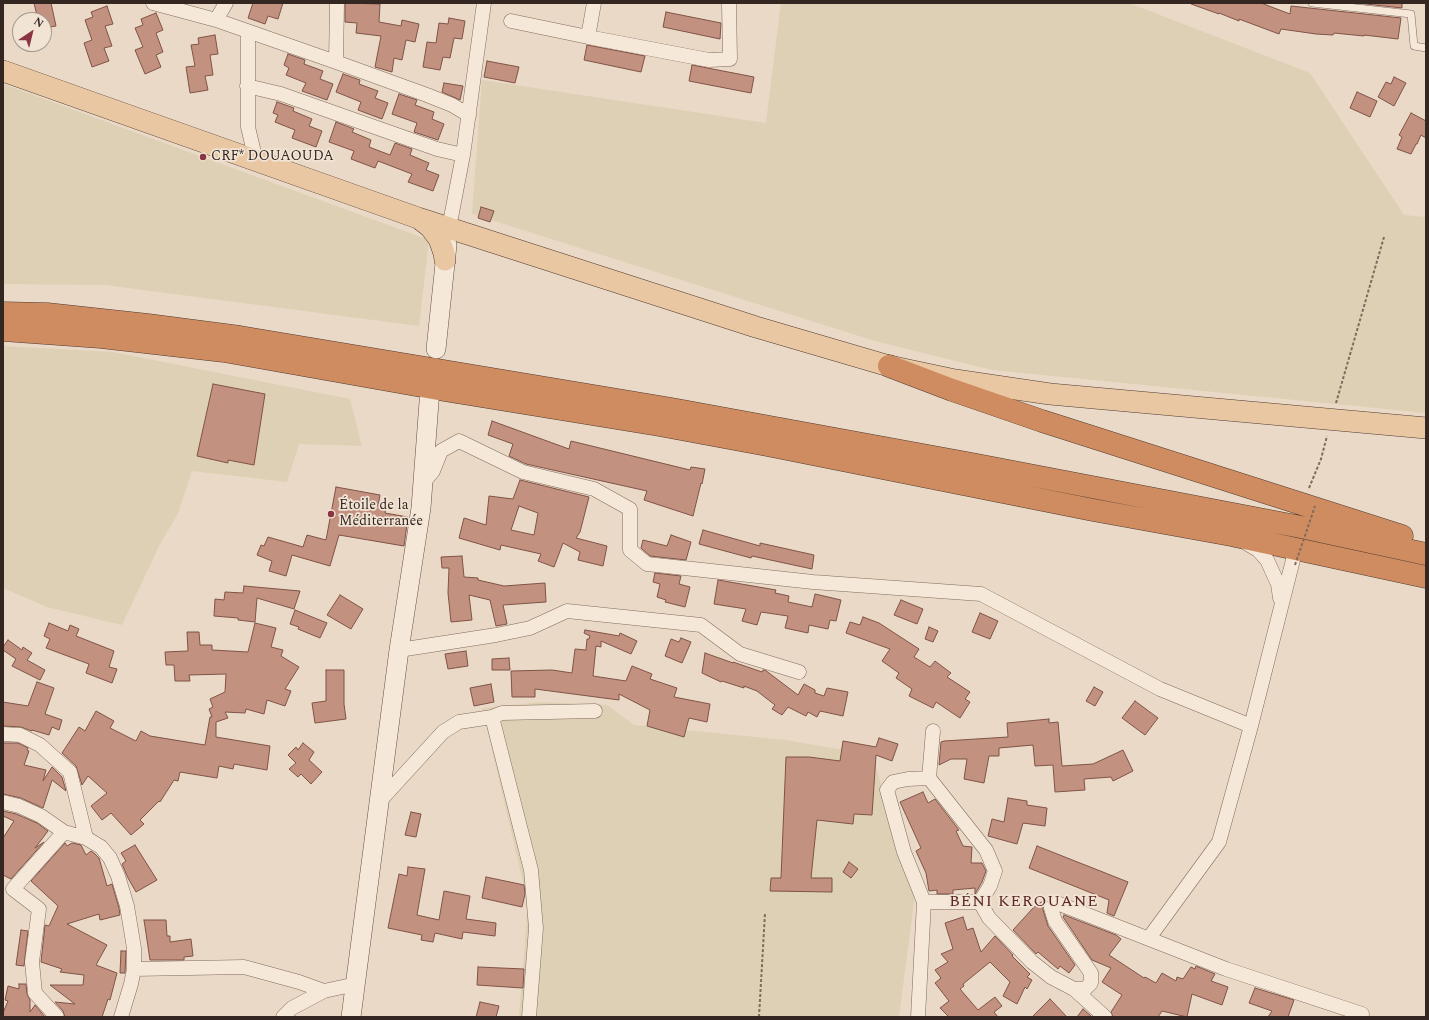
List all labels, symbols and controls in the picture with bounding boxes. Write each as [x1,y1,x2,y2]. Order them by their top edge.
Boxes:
north arrow [12,12,52,52]
text: N [30,13,47,32]
place label: CRF* DOUAOUDA [211,149,334,165]
marker: CRF* DOUAOUDA [198,152,208,162]
place label: Étoile de la Méditerranée [339,498,423,530]
marker: Étoile de la Méditerranée [326,509,336,519]
district label: BÉNI KEROUANE [949,893,1099,913]

